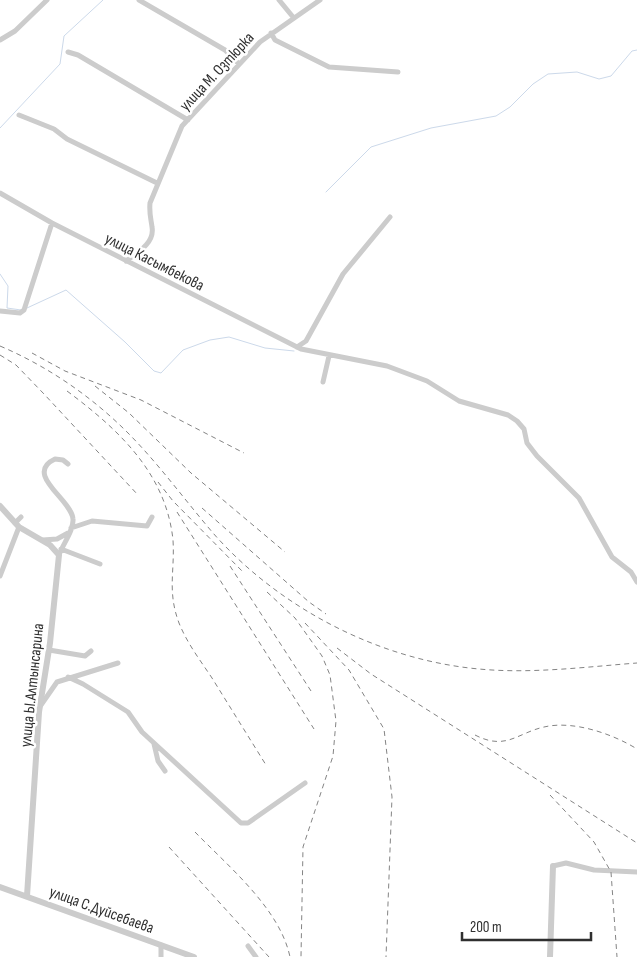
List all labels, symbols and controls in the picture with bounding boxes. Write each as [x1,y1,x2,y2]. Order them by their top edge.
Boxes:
street label: улица М. Озтюрка [176,29,258,115]
street label: улица Касымбекова [102,229,207,296]
street label: улица Ы.Алтынсарина [17,622,48,748]
street label: улица С.Дуйсебаева [47,883,156,938]
scale bar [462,910,591,942]
text: 200 m [470,918,502,937]

